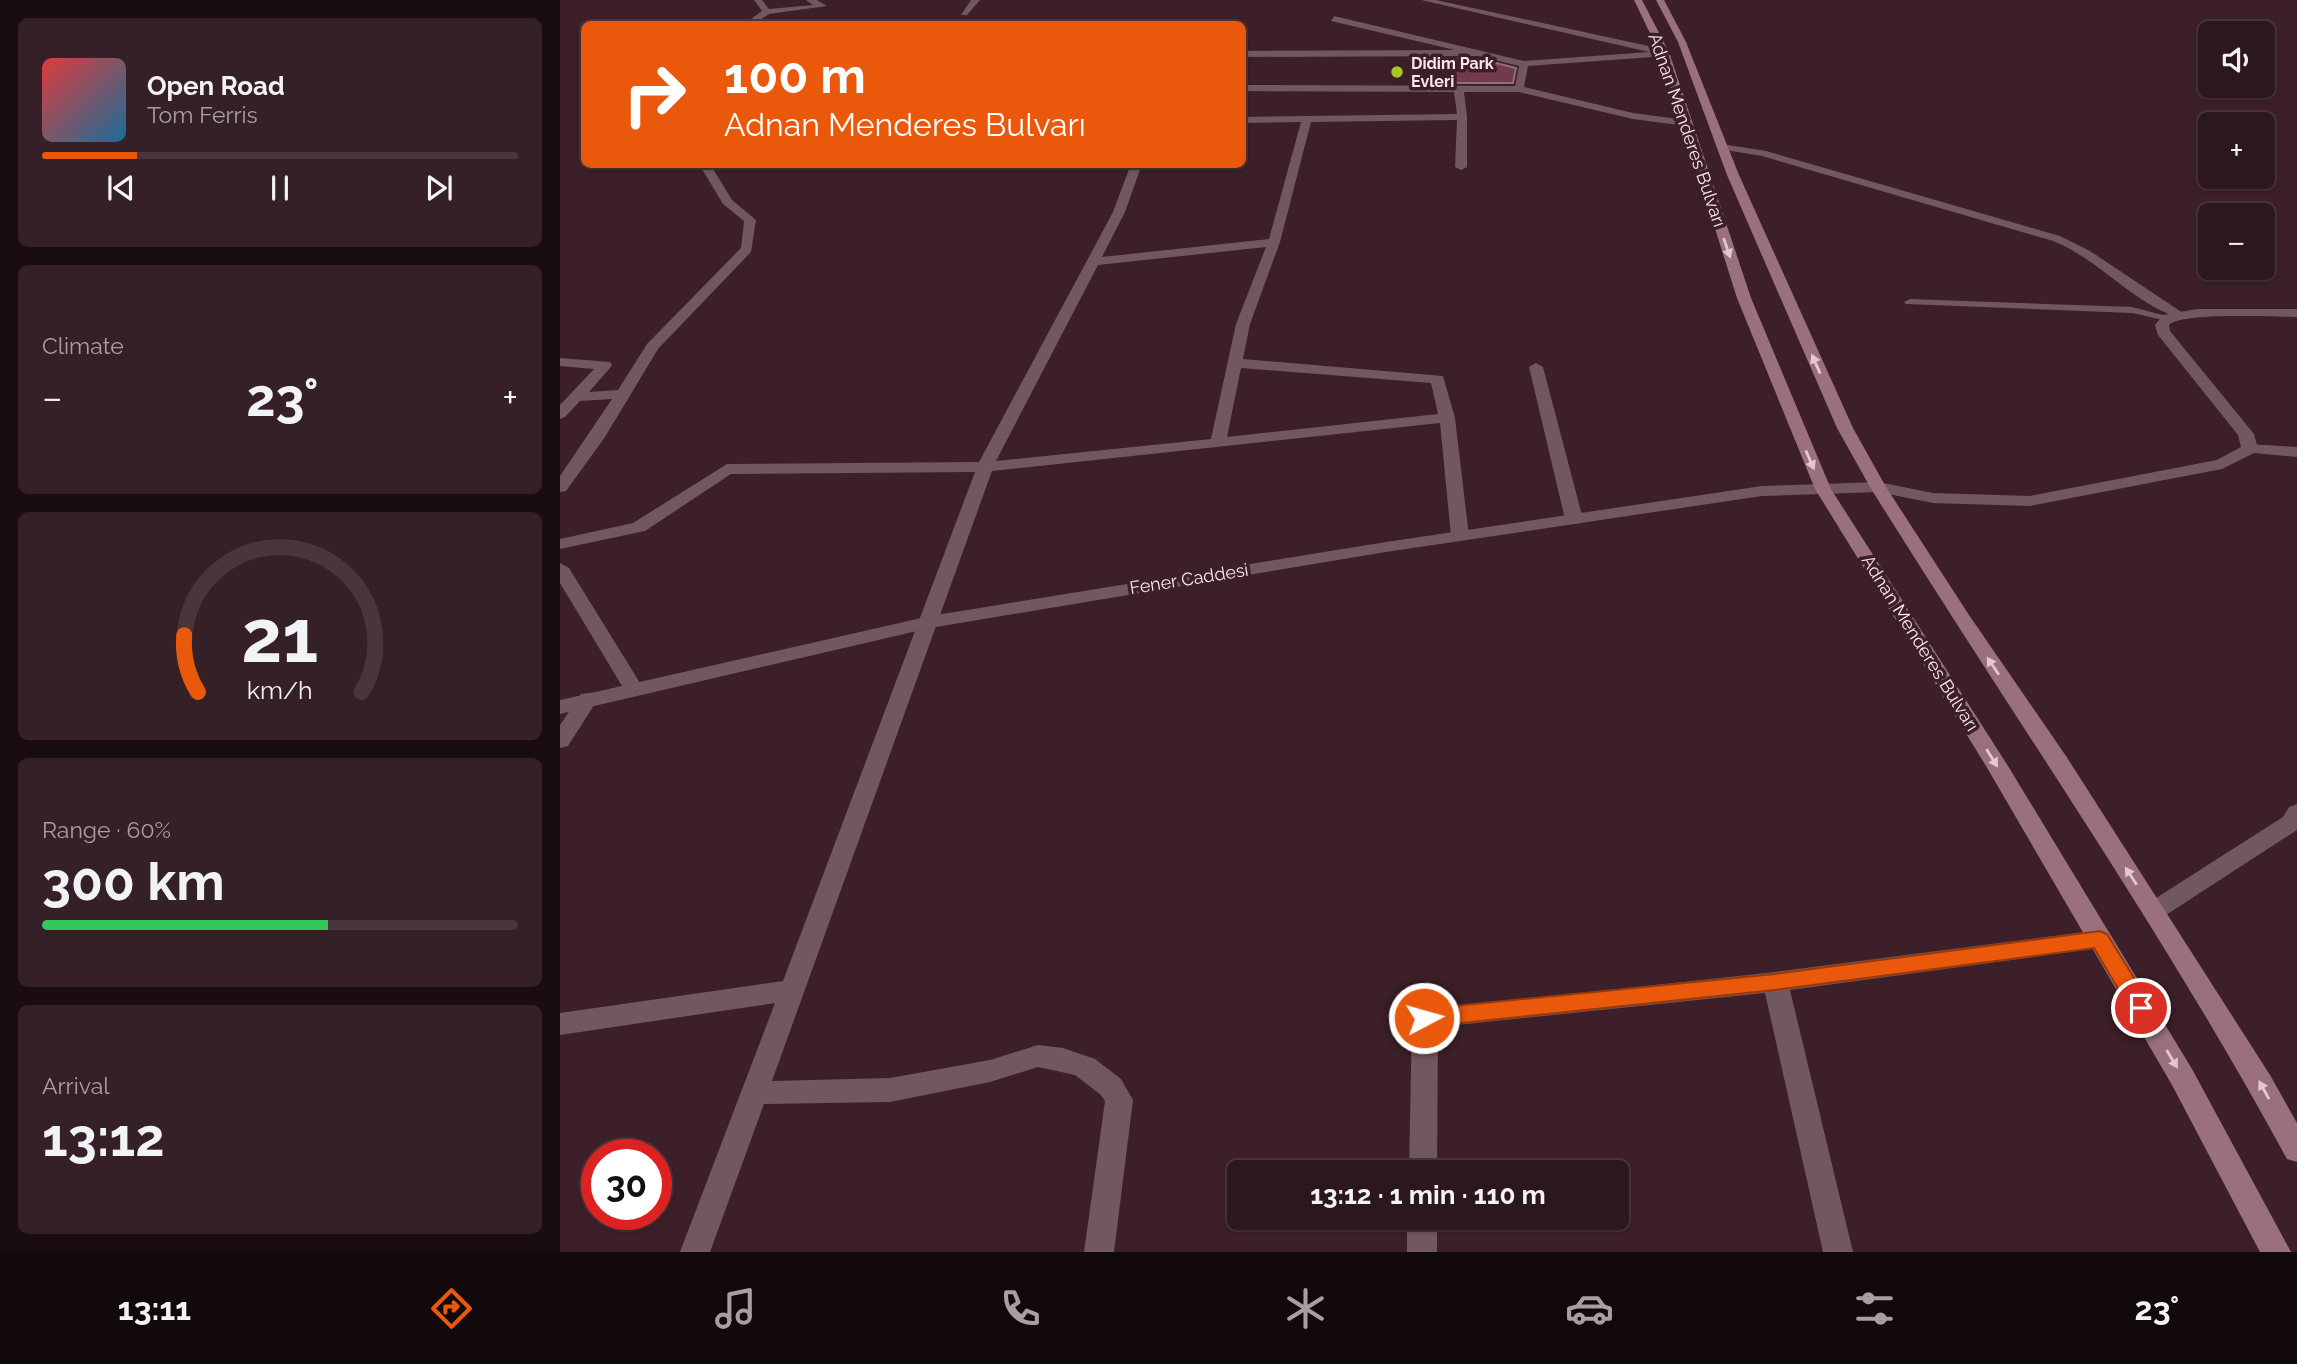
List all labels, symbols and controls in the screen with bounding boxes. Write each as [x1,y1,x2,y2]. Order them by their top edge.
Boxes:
map controls [2198,21,2275,280]
button: sound [2198,21,2275,98]
street label: Adnan Menderes Bulvarı [1644,30,1731,229]
text: 100 m [724,47,866,104]
icon: right [609,49,700,140]
place label: Didim Park Evleri [1411,54,1494,91]
marker: Didim Park Evleri [1389,64,1405,80]
text: Open Road [147,71,285,101]
text: Tom Ferris [147,101,258,128]
text: Adnan Menderes Bulvarı [724,106,1086,143]
button: + [2198,112,2275,189]
icon: previous [102,169,140,207]
icon: pause [261,169,299,207]
icon: next [420,169,458,207]
button: − [2198,203,2275,280]
one-way arrow [1722,238,1733,259]
text: Climate [42,332,124,359]
one-way arrow [1811,353,1822,374]
text: 23° [246,367,319,428]
text: − [42,375,62,420]
text: + [502,375,518,420]
one-way arrow [1804,450,1816,470]
street label: Adnan Menderes Bulvarı [1858,551,1983,735]
street label: Fener Caddesi [1128,559,1250,598]
text: 21 [241,594,319,679]
one-way arrow [1987,656,2000,675]
text: km/h [247,675,313,705]
one-way arrow [1986,749,1998,768]
text: Range · 60% [42,816,171,843]
text: 300 km [42,851,225,912]
one-way arrow [2125,866,2138,886]
pin [2111,978,2171,1038]
position arrow [1387,981,1461,1055]
icon: arrive [2122,989,2160,1027]
one-way arrow [2165,1049,2178,1068]
text: Arrival [42,1072,109,1099]
one-way arrow [2258,1081,2270,1100]
text: 13:12 [42,1107,165,1168]
speed limit sign: 30 [581,1139,672,1230]
text: 13:12 · 1 min · 110 m [1310,1180,1546,1210]
icon: directions [427,1284,476,1333]
icon: music [711,1284,760,1333]
icon: phone [996,1284,1045,1333]
icon: climate [1281,1284,1330,1333]
icon: car [1565,1284,1614,1333]
icon: filters [1850,1284,1899,1333]
text: 13:11 [118,1290,191,1327]
text: 23° [2135,1290,2179,1327]

